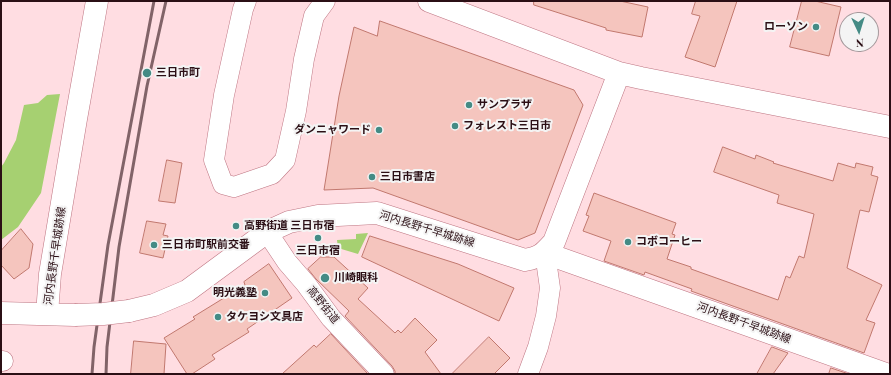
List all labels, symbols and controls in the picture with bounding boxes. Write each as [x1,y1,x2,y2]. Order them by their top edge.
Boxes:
north arrow [839,12,879,52]
place label: ローソン [764,20,808,34]
marker: ローソン [811,22,821,32]
text: N [855,36,864,51]
place label: 三日市町 [156,66,200,80]
marker: 三日市町 [141,67,153,79]
place label: サンプラザ [477,98,532,112]
marker: サンプラザ [464,100,474,110]
place label: フォレスト三日市 [463,119,551,133]
marker: フォレスト三日市 [450,121,460,131]
place label: ダンニャワード [294,123,371,137]
marker: ダンニャワード [374,125,384,135]
place label: 三日市書店 [380,170,435,184]
marker: 三日市書店 [367,172,377,182]
street label: 河内長野千早城跡線 [42,206,68,306]
street label: 河内長野千早城跡線 [378,208,476,250]
place label: 高野街道 三日市宿 [244,219,335,233]
marker: 高野街道 三日市宿 [231,221,241,231]
marker: 三日市宿 [313,233,323,243]
place label: コボコーヒー [636,235,702,249]
marker: コボコーヒー [623,237,633,247]
place label: 三日市町駅前交番 [162,238,250,252]
marker: 三日市町駅前交番 [149,240,159,250]
place label: 三日市宿 [296,244,340,258]
place label: 川崎眼科 [334,271,378,285]
marker: 川崎眼科 [319,272,331,284]
street label: 高野街道 [304,284,342,326]
place label: 明光義塾 [213,286,257,300]
marker: 明光義塾 [260,288,270,298]
street label: 河内長野千早城跡線 [695,300,793,346]
place label: タケヨシ文具店 [226,310,303,324]
marker: タケヨシ文具店 [213,312,223,322]

